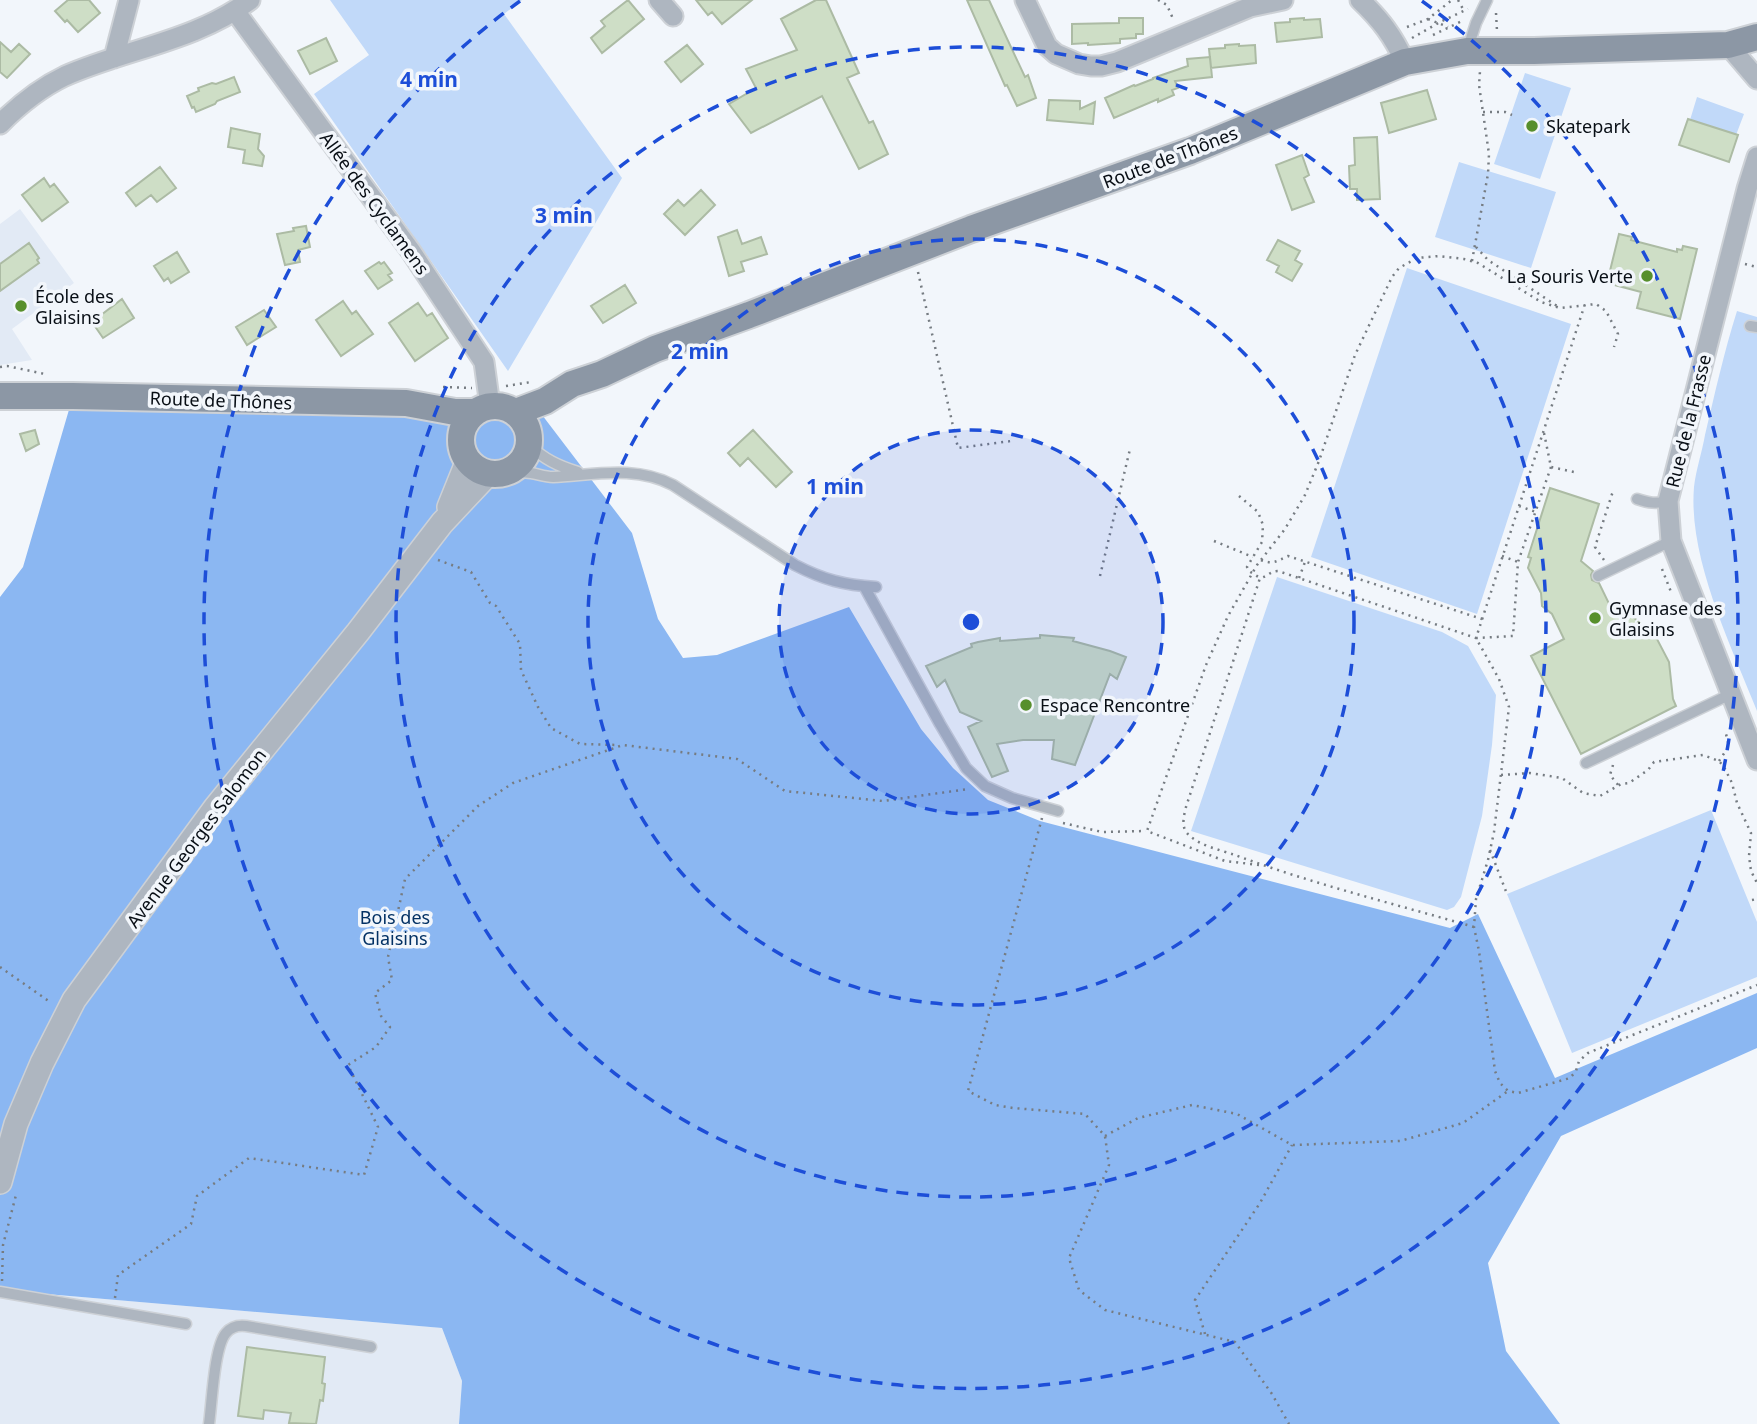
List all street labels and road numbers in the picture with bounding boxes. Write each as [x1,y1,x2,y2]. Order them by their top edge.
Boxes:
street label: Route de Thônes [1099,120,1241,194]
street label: Allée des Cyclamens [315,127,435,279]
street label: Rue de la Frasse [1660,352,1716,490]
street label: Route de Thônes [149,386,293,414]
street label: Avenue Georges Salomon [121,744,271,932]

